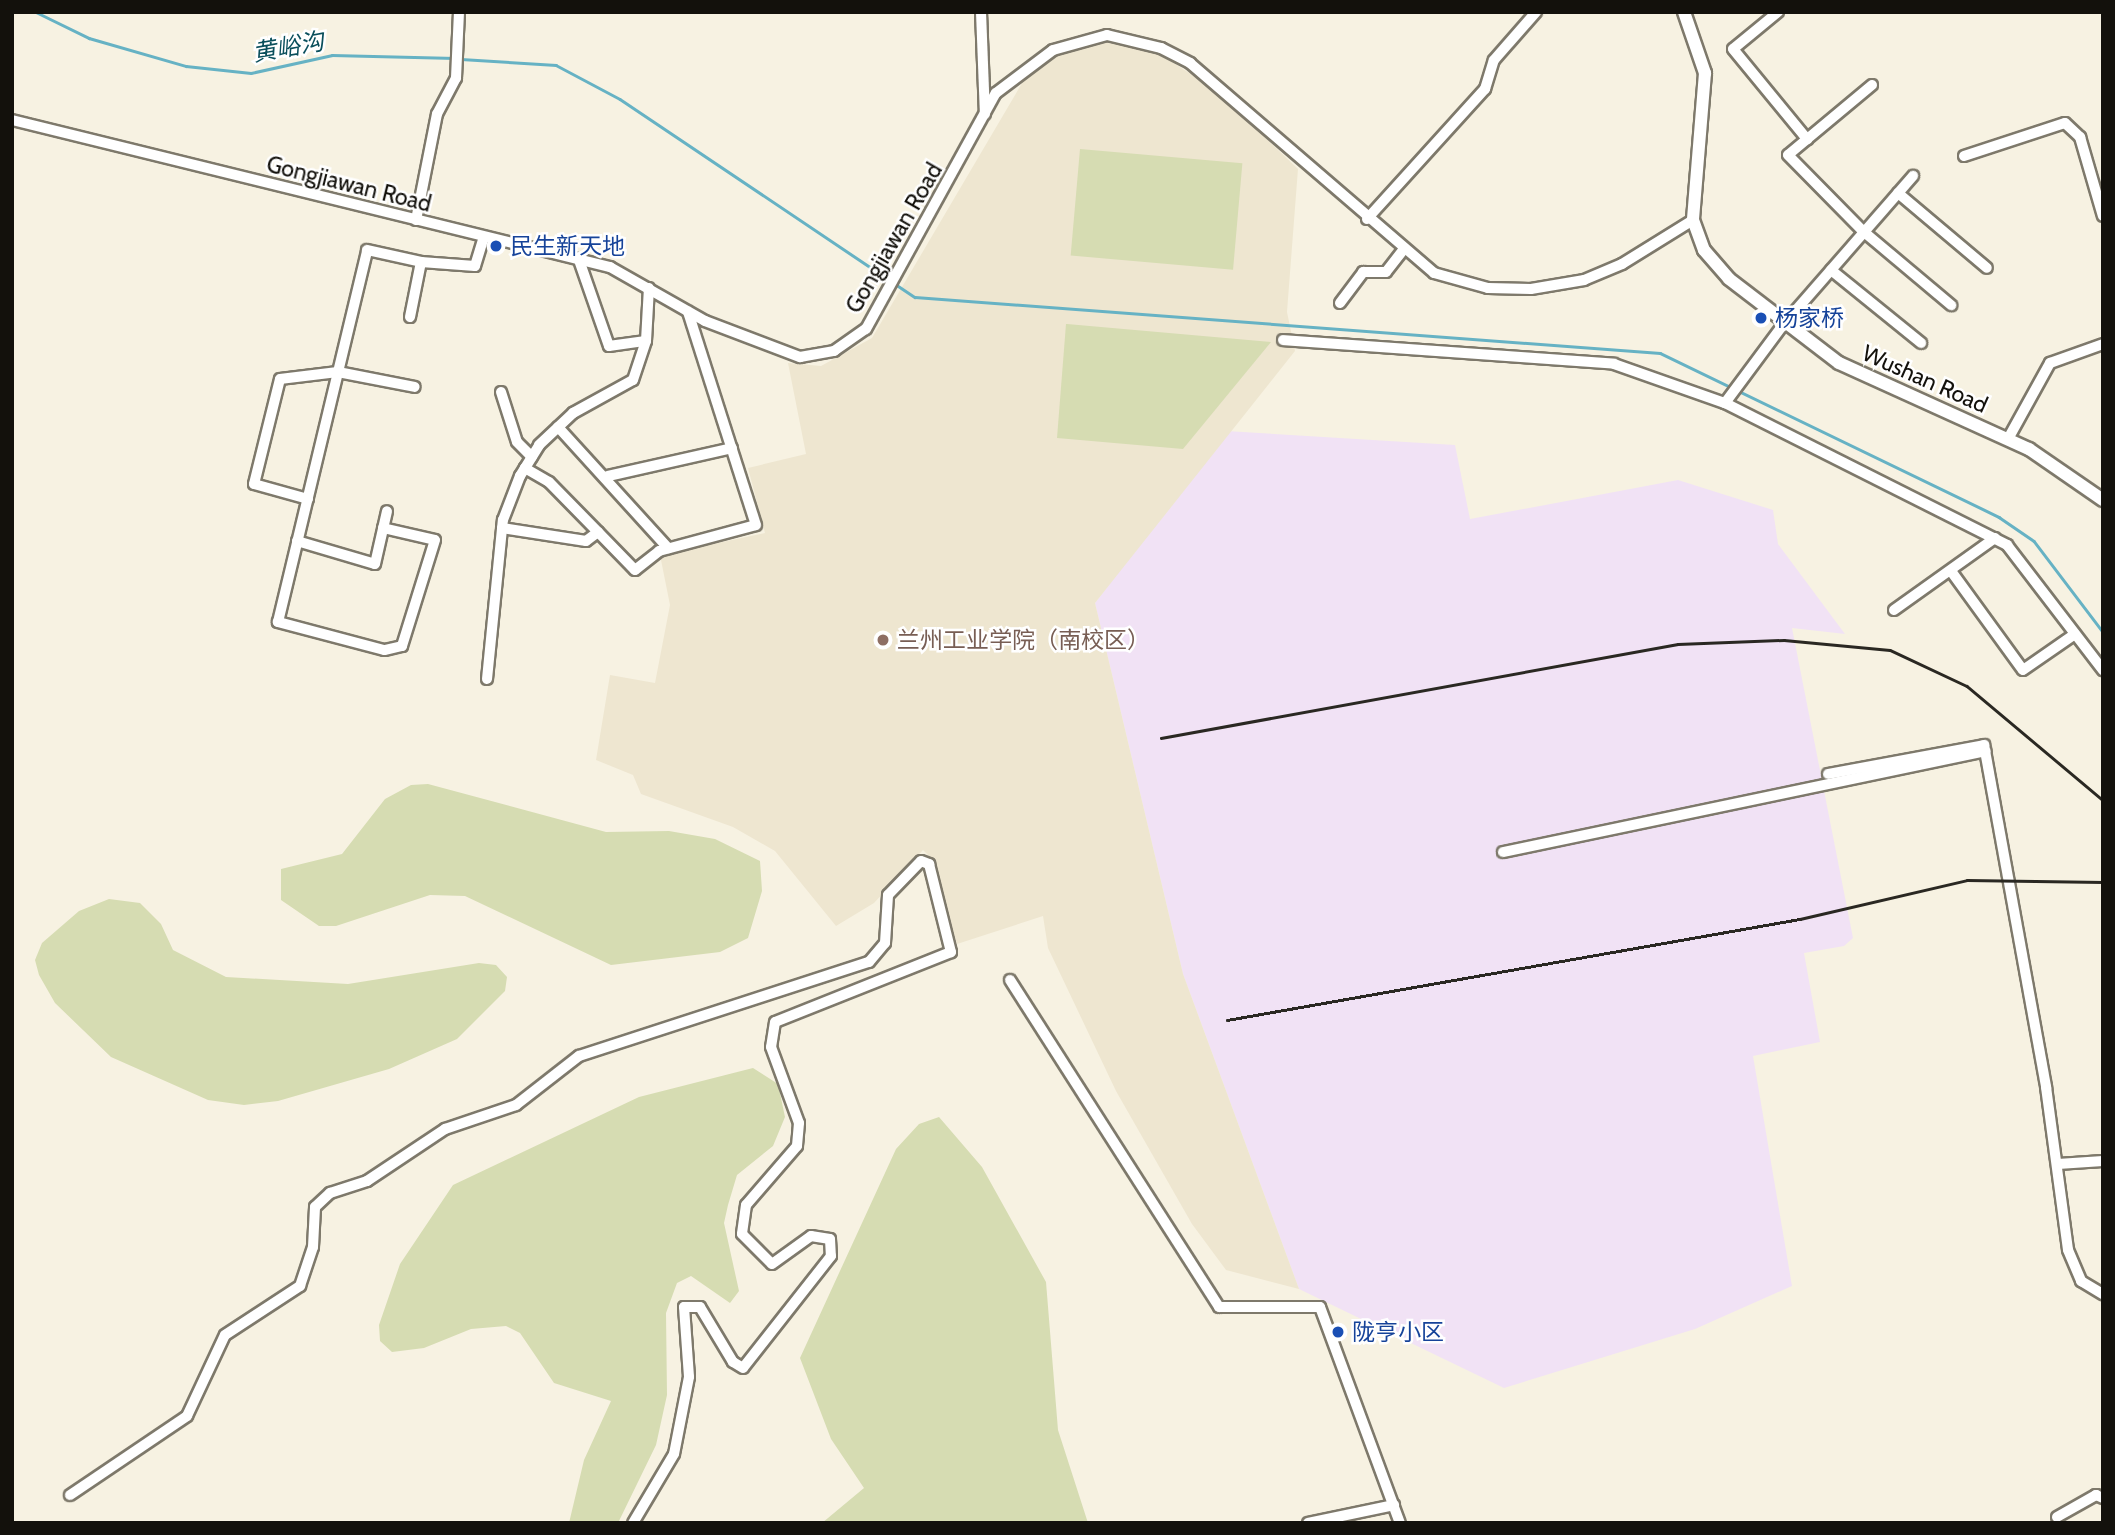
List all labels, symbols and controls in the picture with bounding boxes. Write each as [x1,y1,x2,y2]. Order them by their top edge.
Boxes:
water label: 黄峪沟 [250,27,326,67]
street label: Gongjiawan Road [264,150,434,218]
street label: Gongjiawan Road [840,158,948,318]
place label: 民生新天地 [510,232,625,260]
marker: 民生新天地 [488,238,504,254]
place label: 杨家桥 [1775,304,1844,332]
marker: 杨家桥 [1753,310,1769,326]
street label: Wushan Road [1858,339,1992,419]
place label: 兰州工业学院（南校区） [897,626,1150,654]
marker: 兰州工业学院（南校区） [875,632,891,648]
place label: 陇亨小区 [1352,1318,1444,1346]
marker: 陇亨小区 [1330,1324,1346,1340]

